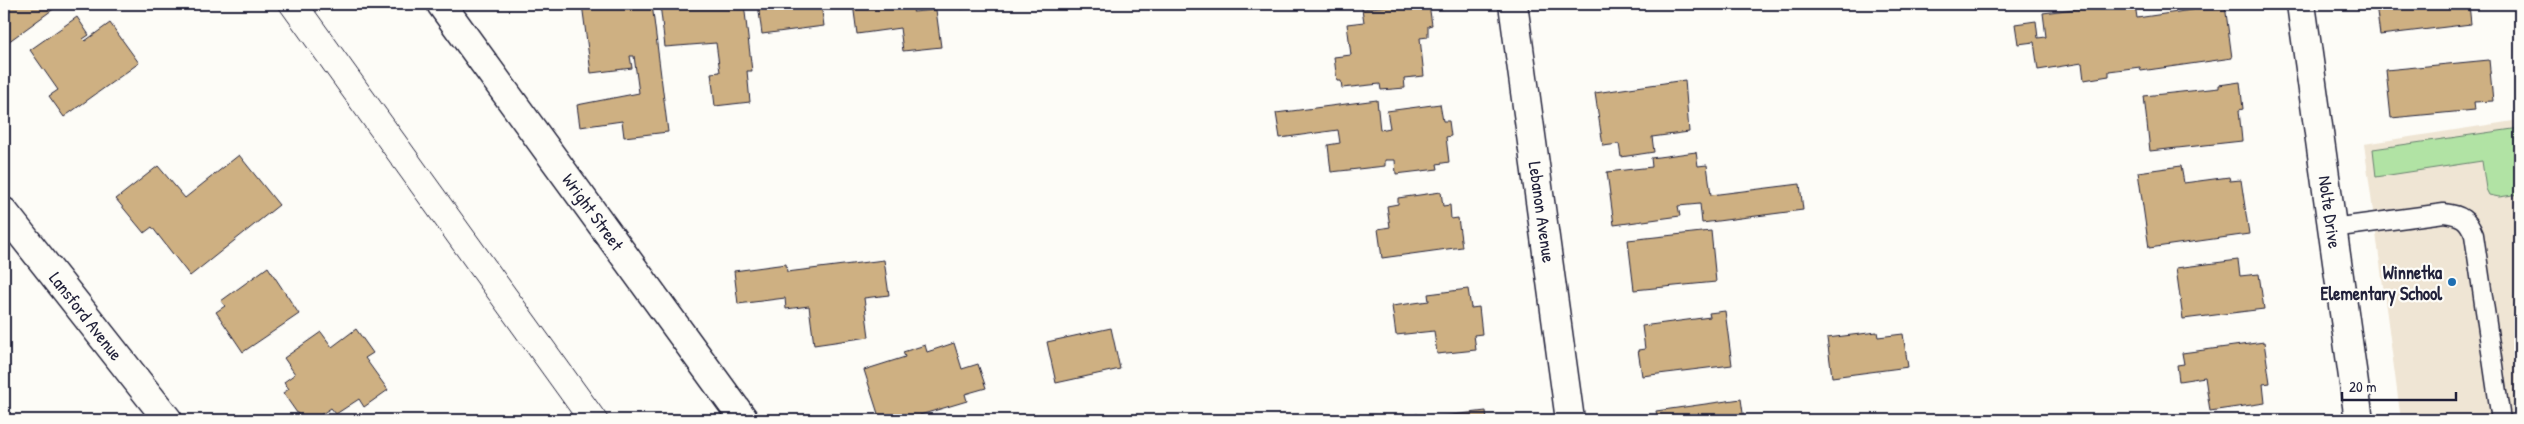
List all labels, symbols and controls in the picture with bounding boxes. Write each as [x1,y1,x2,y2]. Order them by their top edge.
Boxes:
street label: Lebanon Avenue [1523,160,1561,264]
street label: Wright Street [556,168,630,256]
street label: Nolte Drive [2313,174,2347,250]
place label: Winnetka Elementary School [2321,260,2443,307]
street label: Lansford Avenue [43,266,129,366]
marker: Winnetka Elementary School [2446,276,2458,288]
scale bar [2342,369,2455,401]
text: 20 m [2349,376,2376,397]

